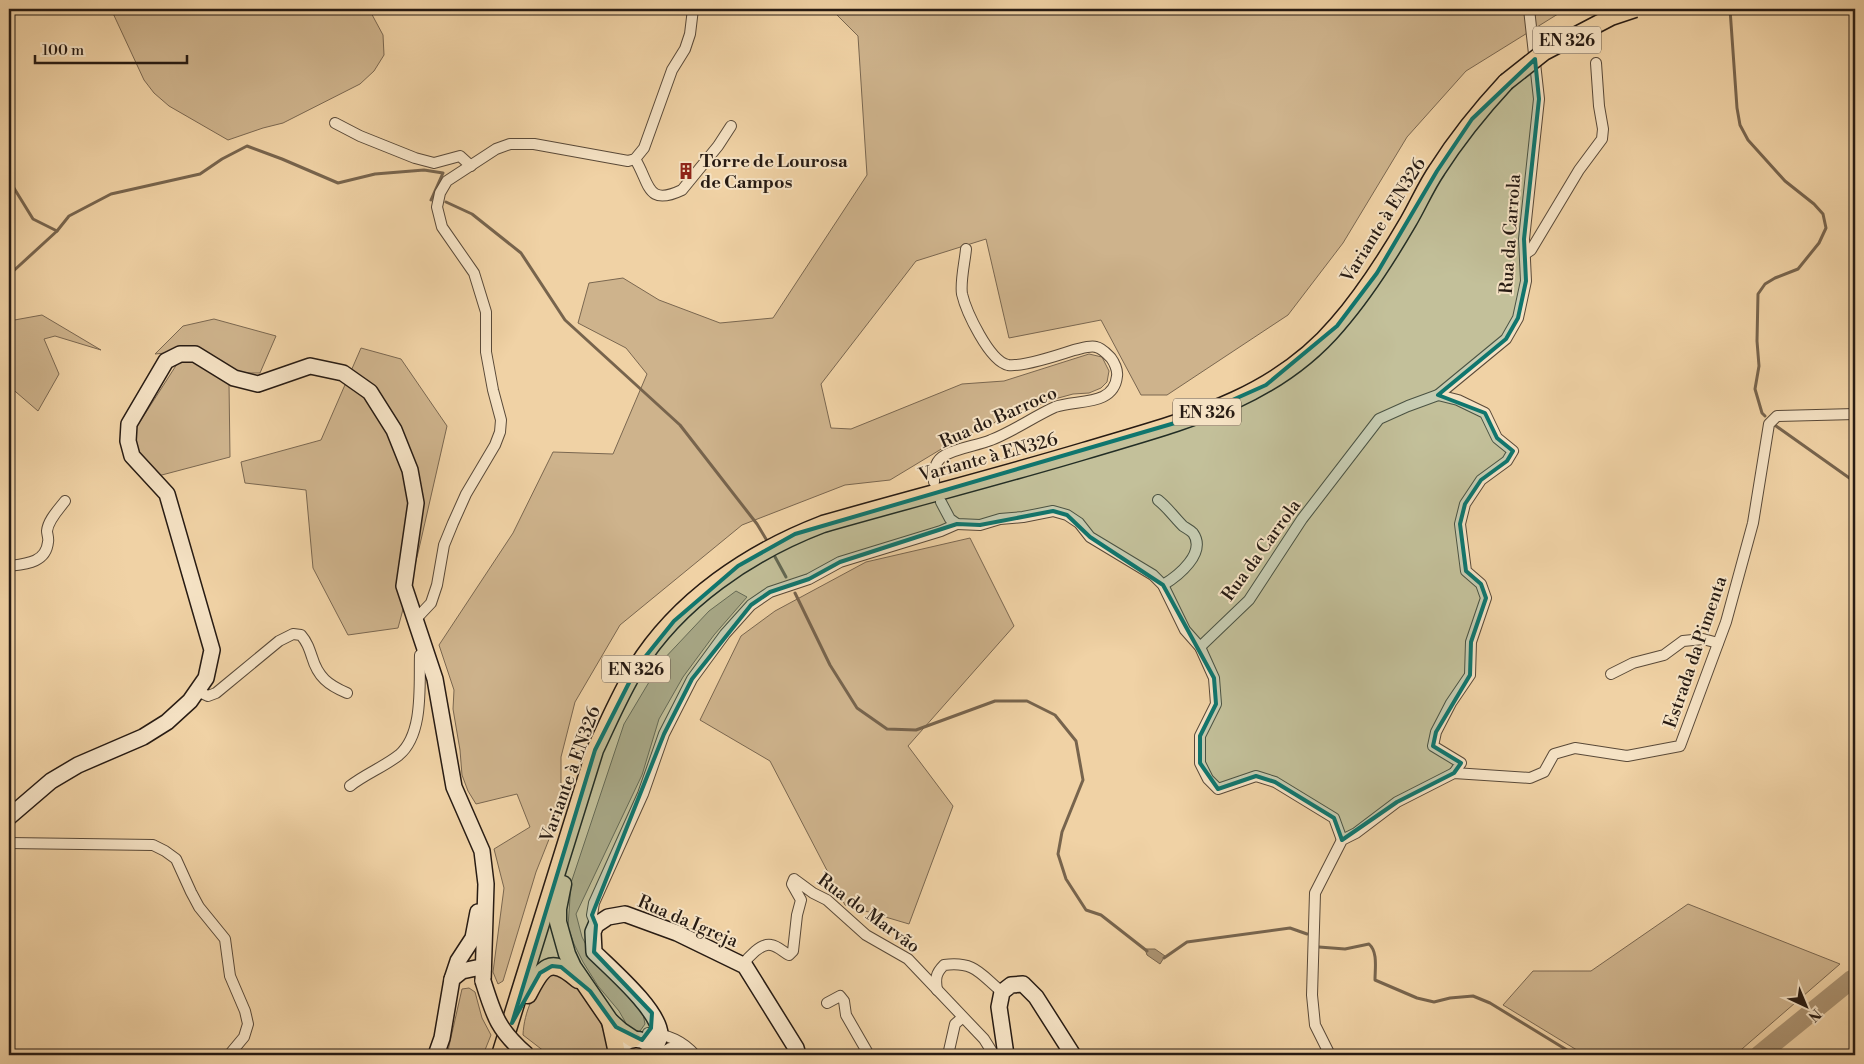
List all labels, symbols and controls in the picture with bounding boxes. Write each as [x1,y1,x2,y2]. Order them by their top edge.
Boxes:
road number: EN 326 [1533,26,1601,54]
scale bar [35,32,188,64]
text: 100 m [42,41,84,60]
place label: Torre de Lourosa de Campos [700,150,848,194]
street label: Variante à EN326 [1335,153,1431,288]
building icon: Torre de Lourosa de Campos [676,161,696,181]
street label: Rua da Carrola [1495,172,1526,295]
street label: Rua do Barroco [936,381,1061,454]
road number: EN 326 [1173,398,1241,426]
street label: Variante à EN326 [915,428,1060,487]
street label: Rua da Carrola [1217,494,1307,606]
street label: Estrada da Pimenta [1659,572,1733,731]
road number: EN 326 [602,656,670,682]
street label: Variante à EN326 [535,703,606,846]
street label: Rua do Marvão [813,868,924,958]
street label: Rua da Igreja [634,890,742,953]
north arrow [1782,982,1832,1032]
text: N [1804,1004,1825,1025]

